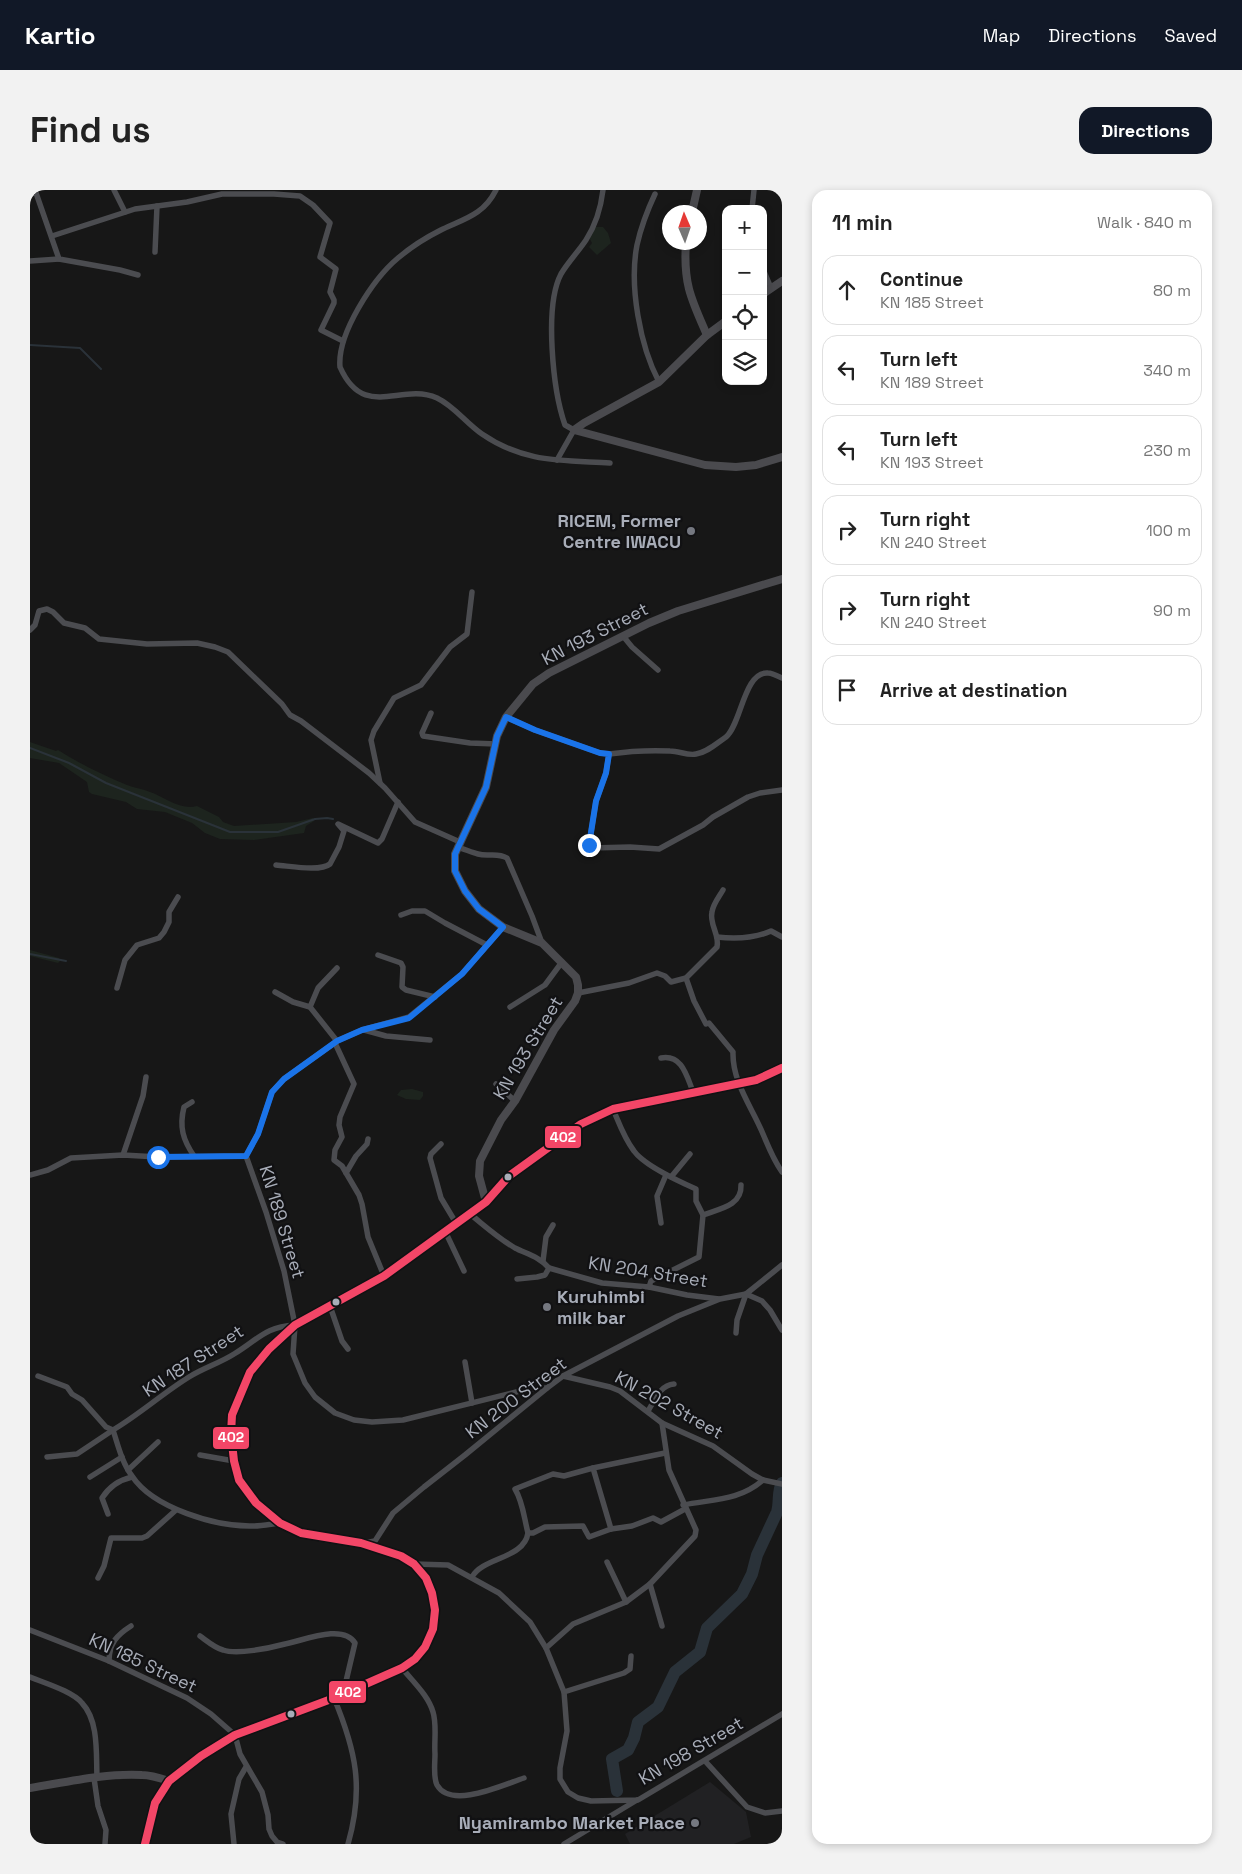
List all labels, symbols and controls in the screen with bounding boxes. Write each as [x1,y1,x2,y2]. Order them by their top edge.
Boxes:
text: Kartio [25,20,95,51]
text: Map [983,24,1020,47]
text: Directions [1048,24,1137,47]
text: Saved [1165,24,1217,47]
button: Directions [1079,107,1212,154]
text: Find us [30,108,151,152]
north arrow [662,205,707,250]
map controls [722,205,767,385]
button: + [722,205,767,250]
text: 11 min [832,209,893,236]
text: Walk · 840 m [1097,212,1192,233]
button: − [722,250,767,295]
text: Continue [880,267,963,292]
icon: ahead [833,276,861,304]
text: 80 m [1153,280,1191,301]
text: KN 185 Street [880,292,984,313]
button: locate [722,295,767,340]
button: layers [722,340,767,385]
text: Turn left [880,347,958,372]
icon: left [833,356,861,384]
text: 340 m [1143,360,1191,381]
text: KN 189 Street [880,372,984,393]
text: Turn left [880,427,958,452]
icon: left [833,436,861,464]
text: 230 m [1144,440,1191,461]
text: KN 193 Street [880,452,984,473]
text: Turn right [880,507,970,532]
place label: RICEM, Former Centre IWACU [558,509,681,553]
icon: right [833,516,861,544]
text: 100 m [1146,520,1191,541]
marker: RICEM, Former Centre IWACU [685,525,697,537]
text: KN 240 Street [880,532,987,553]
text: Turn right [880,587,970,612]
icon: right [833,596,861,624]
street label: KN 193 Street [538,597,652,670]
text: 90 m [1153,600,1191,621]
text: KN 240 Street [880,612,987,633]
icon: arrive [833,676,861,704]
text: Arrive at destination [880,678,1068,703]
route end [578,834,601,857]
street label: KN 193 Street [488,992,567,1104]
line badge: 402 [544,1125,582,1149]
text: 402 [550,1128,576,1146]
route start [147,1146,170,1169]
street label: KN 189 Street [254,1163,311,1281]
unlabelled marker [503,1172,513,1182]
street label: KN 204 Street [587,1251,710,1292]
place label: Kuruhimbi milk bar [557,1285,645,1329]
unlabelled marker [331,1297,341,1307]
marker: Kuruhimbi milk bar [541,1301,553,1313]
street label: KN 187 Street [138,1319,248,1402]
street label: KN 200 Street [460,1352,571,1443]
street label: KN 202 Street [611,1365,727,1444]
line badge: 402 [212,1426,250,1450]
text: 402 [218,1428,244,1446]
street label: KN 185 Street [85,1627,201,1698]
line badge: 402 [328,1680,367,1704]
text: 402 [335,1683,361,1701]
unlabelled marker [286,1709,296,1719]
street label: KN 198 Street [634,1711,747,1790]
place label: Nyamirambo Market Place [459,1811,685,1834]
marker: Nyamirambo Market Place [689,1817,701,1829]

